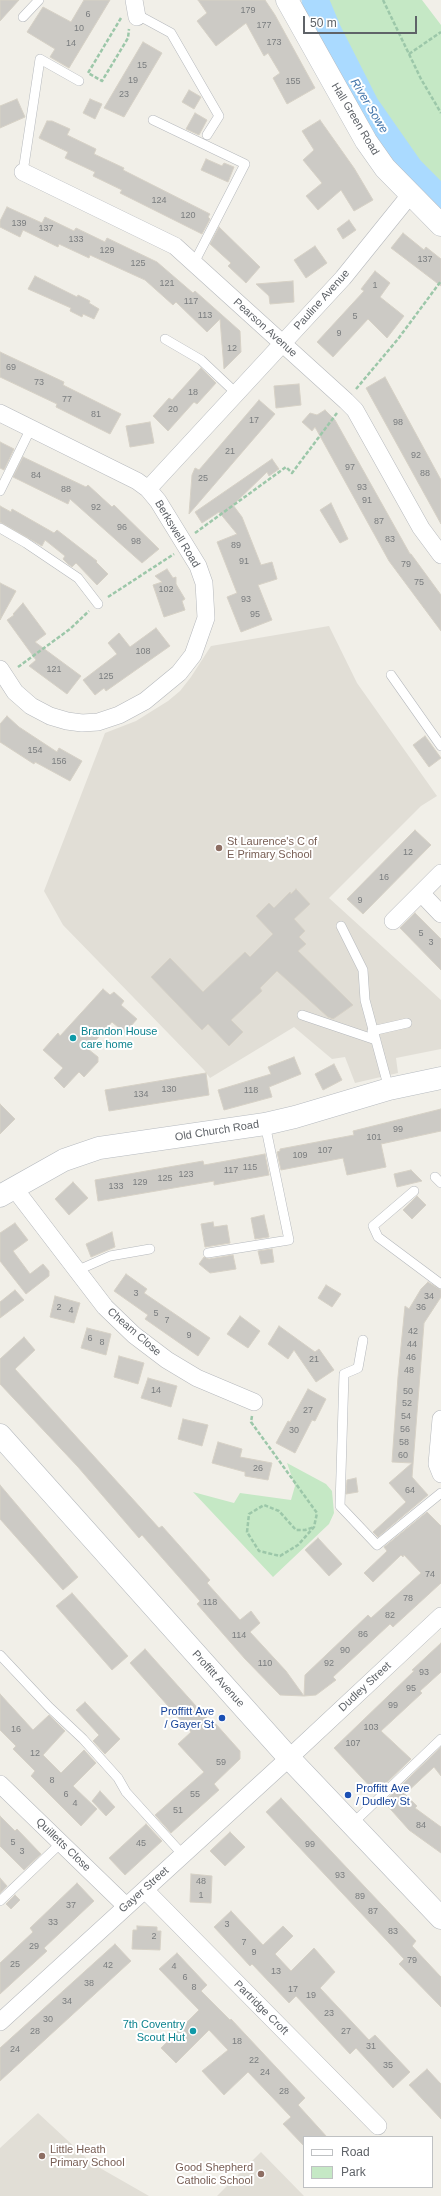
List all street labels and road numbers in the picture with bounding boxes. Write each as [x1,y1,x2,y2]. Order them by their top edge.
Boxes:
street label: Hall Green Road [328,80,382,158]
street label: Pauline Avenue [291,267,353,333]
street label: Pearson Avenue [230,296,300,360]
street label: Berkswell Road [152,498,202,570]
street label: Old Church Road [174,1118,260,1144]
street label: Cheam Close [105,1305,163,1359]
street label: Proffitt Avenue [189,1648,247,1710]
street label: Dudley Street [336,1659,394,1715]
street label: Quilletts Close [33,1816,93,1874]
street label: Gayer Street [116,1864,172,1916]
street label: Partridge Croft [231,1978,291,2038]

